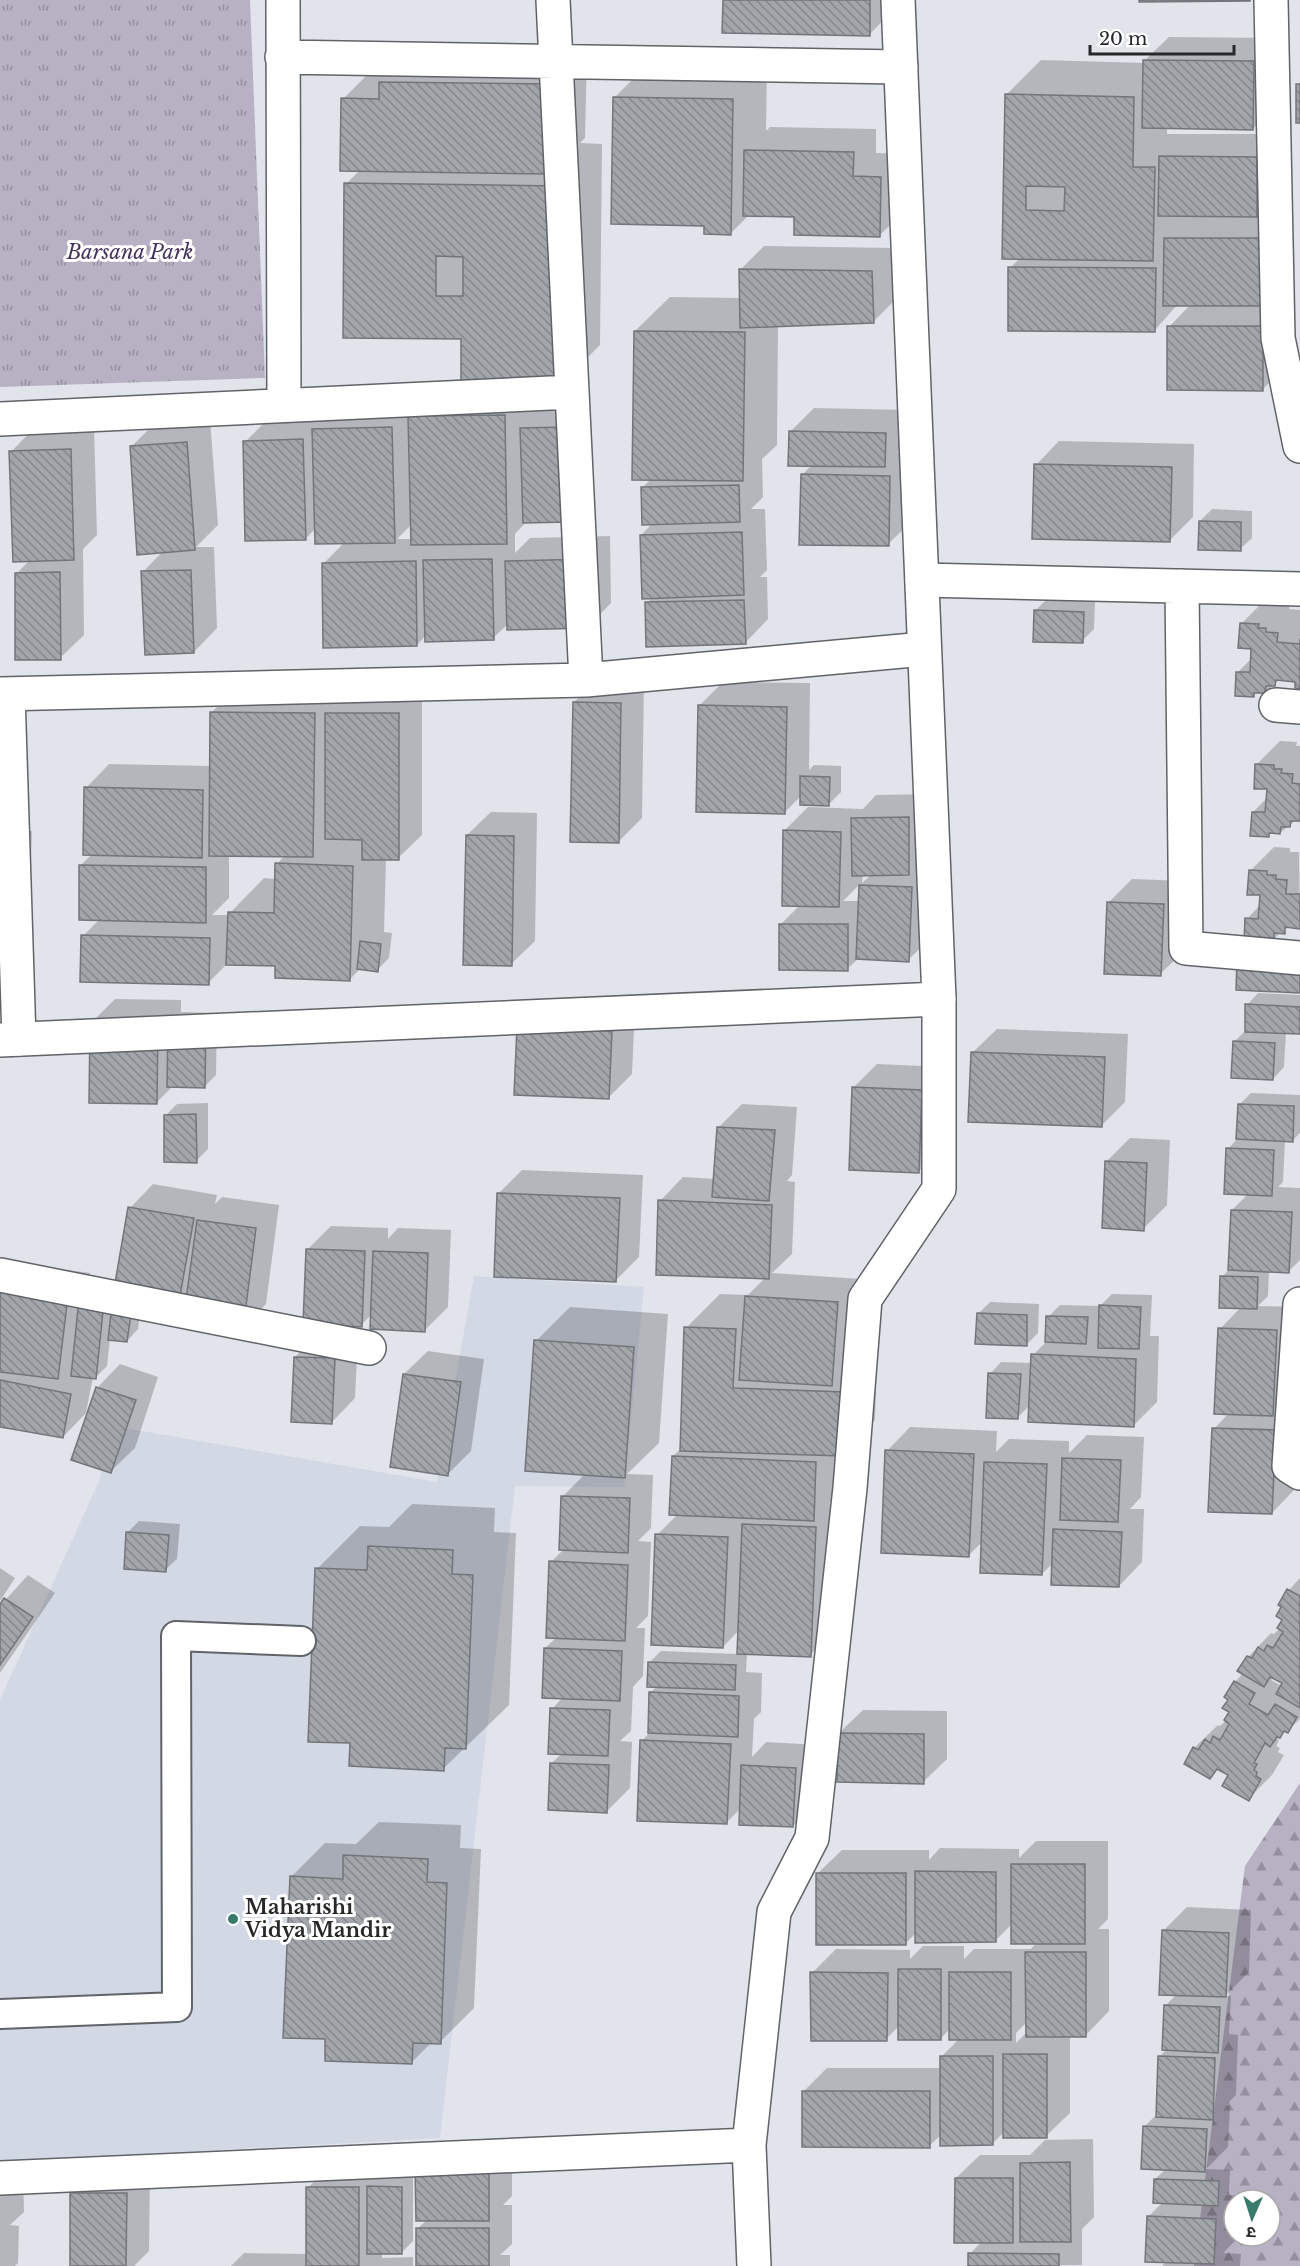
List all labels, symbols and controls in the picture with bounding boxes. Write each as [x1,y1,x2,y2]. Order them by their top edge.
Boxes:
scale bar [1090,18,1234,56]
text: 20 m [1099,28,1147,50]
park label: Barsana Park [66,240,193,264]
place label: Maharishi Vidya Mandir [244,1895,391,1942]
marker: Maharishi Vidya Mandir [226,1912,240,1926]
north arrow [1222,2188,1282,2248]
text: उ [1245,2223,1256,2243]

